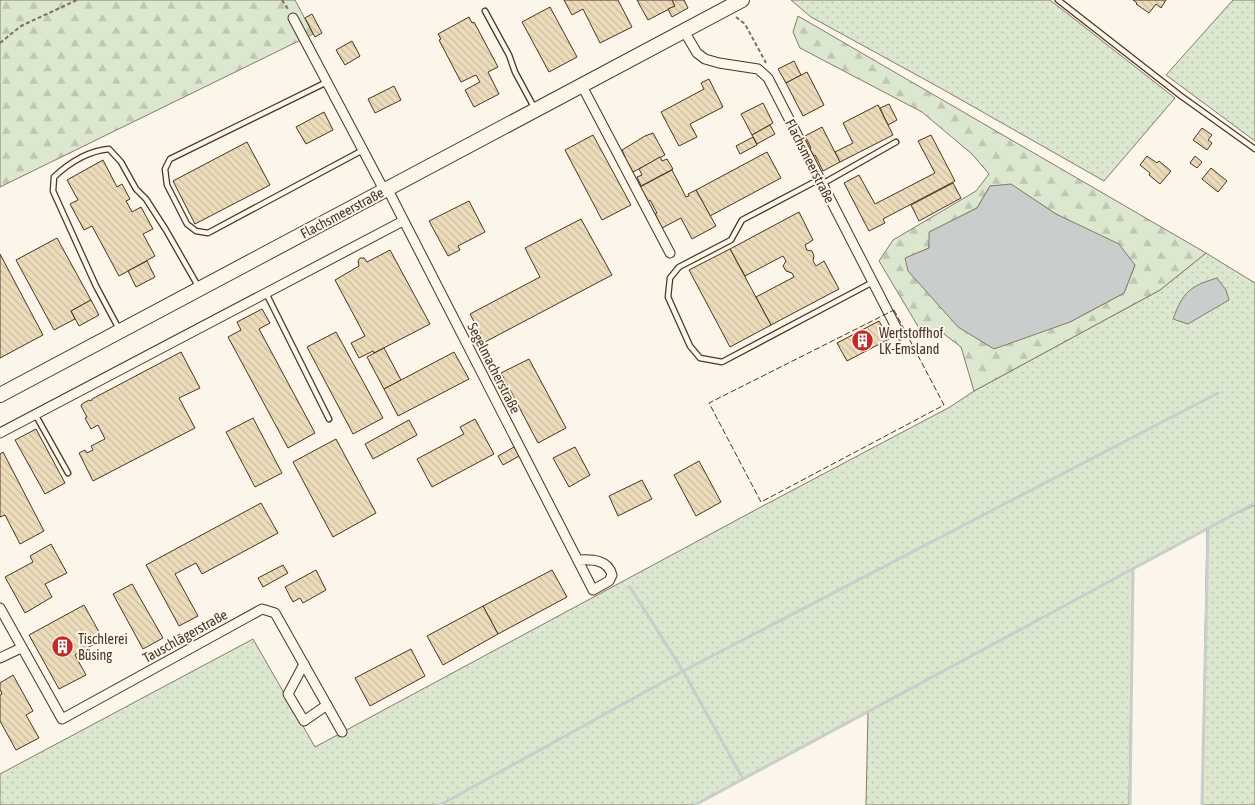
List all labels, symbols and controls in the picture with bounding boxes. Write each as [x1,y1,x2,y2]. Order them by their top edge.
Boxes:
street label: Flachsmeerstraße [782,116,838,206]
street label: Flachsmeerstraße [298,184,386,242]
street label: Segelmacherstraße [464,320,524,416]
place label: Wertstoffhof LK-Emsland [879,325,943,357]
building icon: Wertstoffhof LK-Emsland [851,329,875,353]
street label: Tauschlägerstraße [140,606,230,666]
place label: Tischlerei Büsing [78,631,128,663]
building icon: Tischlerei Büsing [50,635,74,659]

